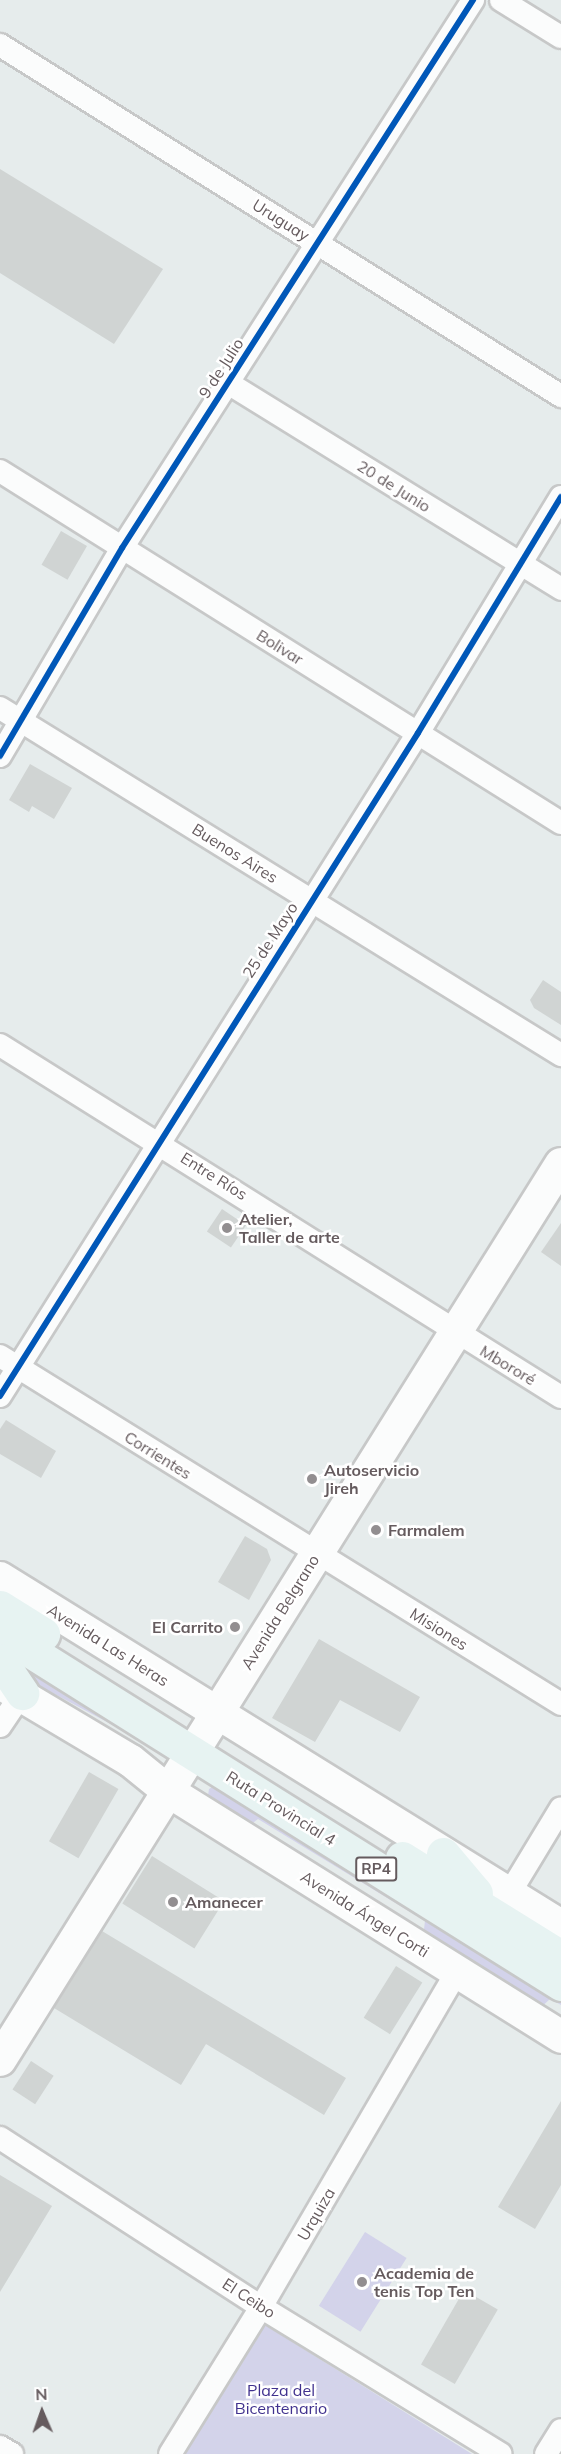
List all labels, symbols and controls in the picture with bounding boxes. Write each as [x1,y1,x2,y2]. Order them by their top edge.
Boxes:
street label: Uruguay [249,195,313,245]
street label: 9 de Julio [195,334,247,402]
street label: 20 de Junio [354,456,434,516]
street label: Bolivar [253,625,307,669]
street label: Buenos Aires [189,819,281,887]
street label: 25 de Mayo [238,898,302,982]
street label: Entre Ríos [177,1148,251,1204]
place label: Atelier, Taller de arte [239,1209,340,1247]
marker: Atelier, Taller de arte [220,1221,234,1235]
street label: Mbororé [477,1341,539,1389]
street label: Corrientes [121,1427,195,1483]
place label: Autoservicio Jireh [324,1460,419,1498]
marker: Autoservicio Jireh [305,1472,319,1486]
place label: Farmalem [388,1520,465,1540]
marker: Farmalem [369,1523,383,1537]
street label: Avenida Belgrano [237,1551,323,1673]
street label: Avenida Las Heras [44,1600,172,1690]
street label: Misiones [407,1604,471,1654]
place label: El Carrito [152,1617,223,1637]
marker: El Carrito [228,1620,242,1634]
street label: Ruta Provincial 4 [223,1767,339,1849]
road number: RP4 [355,1857,397,1881]
street label: Avenida Ángel Corti [297,1867,433,1961]
place label: Amanecer [185,1892,263,1912]
marker: Amanecer [166,1895,180,1909]
street label: Urquiza [293,2184,339,2244]
place label: Academia de tenis Top Ten [374,2263,474,2301]
street label: El Ceibo [219,2274,279,2322]
marker: Academia de tenis Top Ten [355,2275,369,2289]
park label: Plaza del Bicentenario [235,2380,327,2418]
north arrow [12,2382,72,2442]
text: N [35,2384,48,2404]

